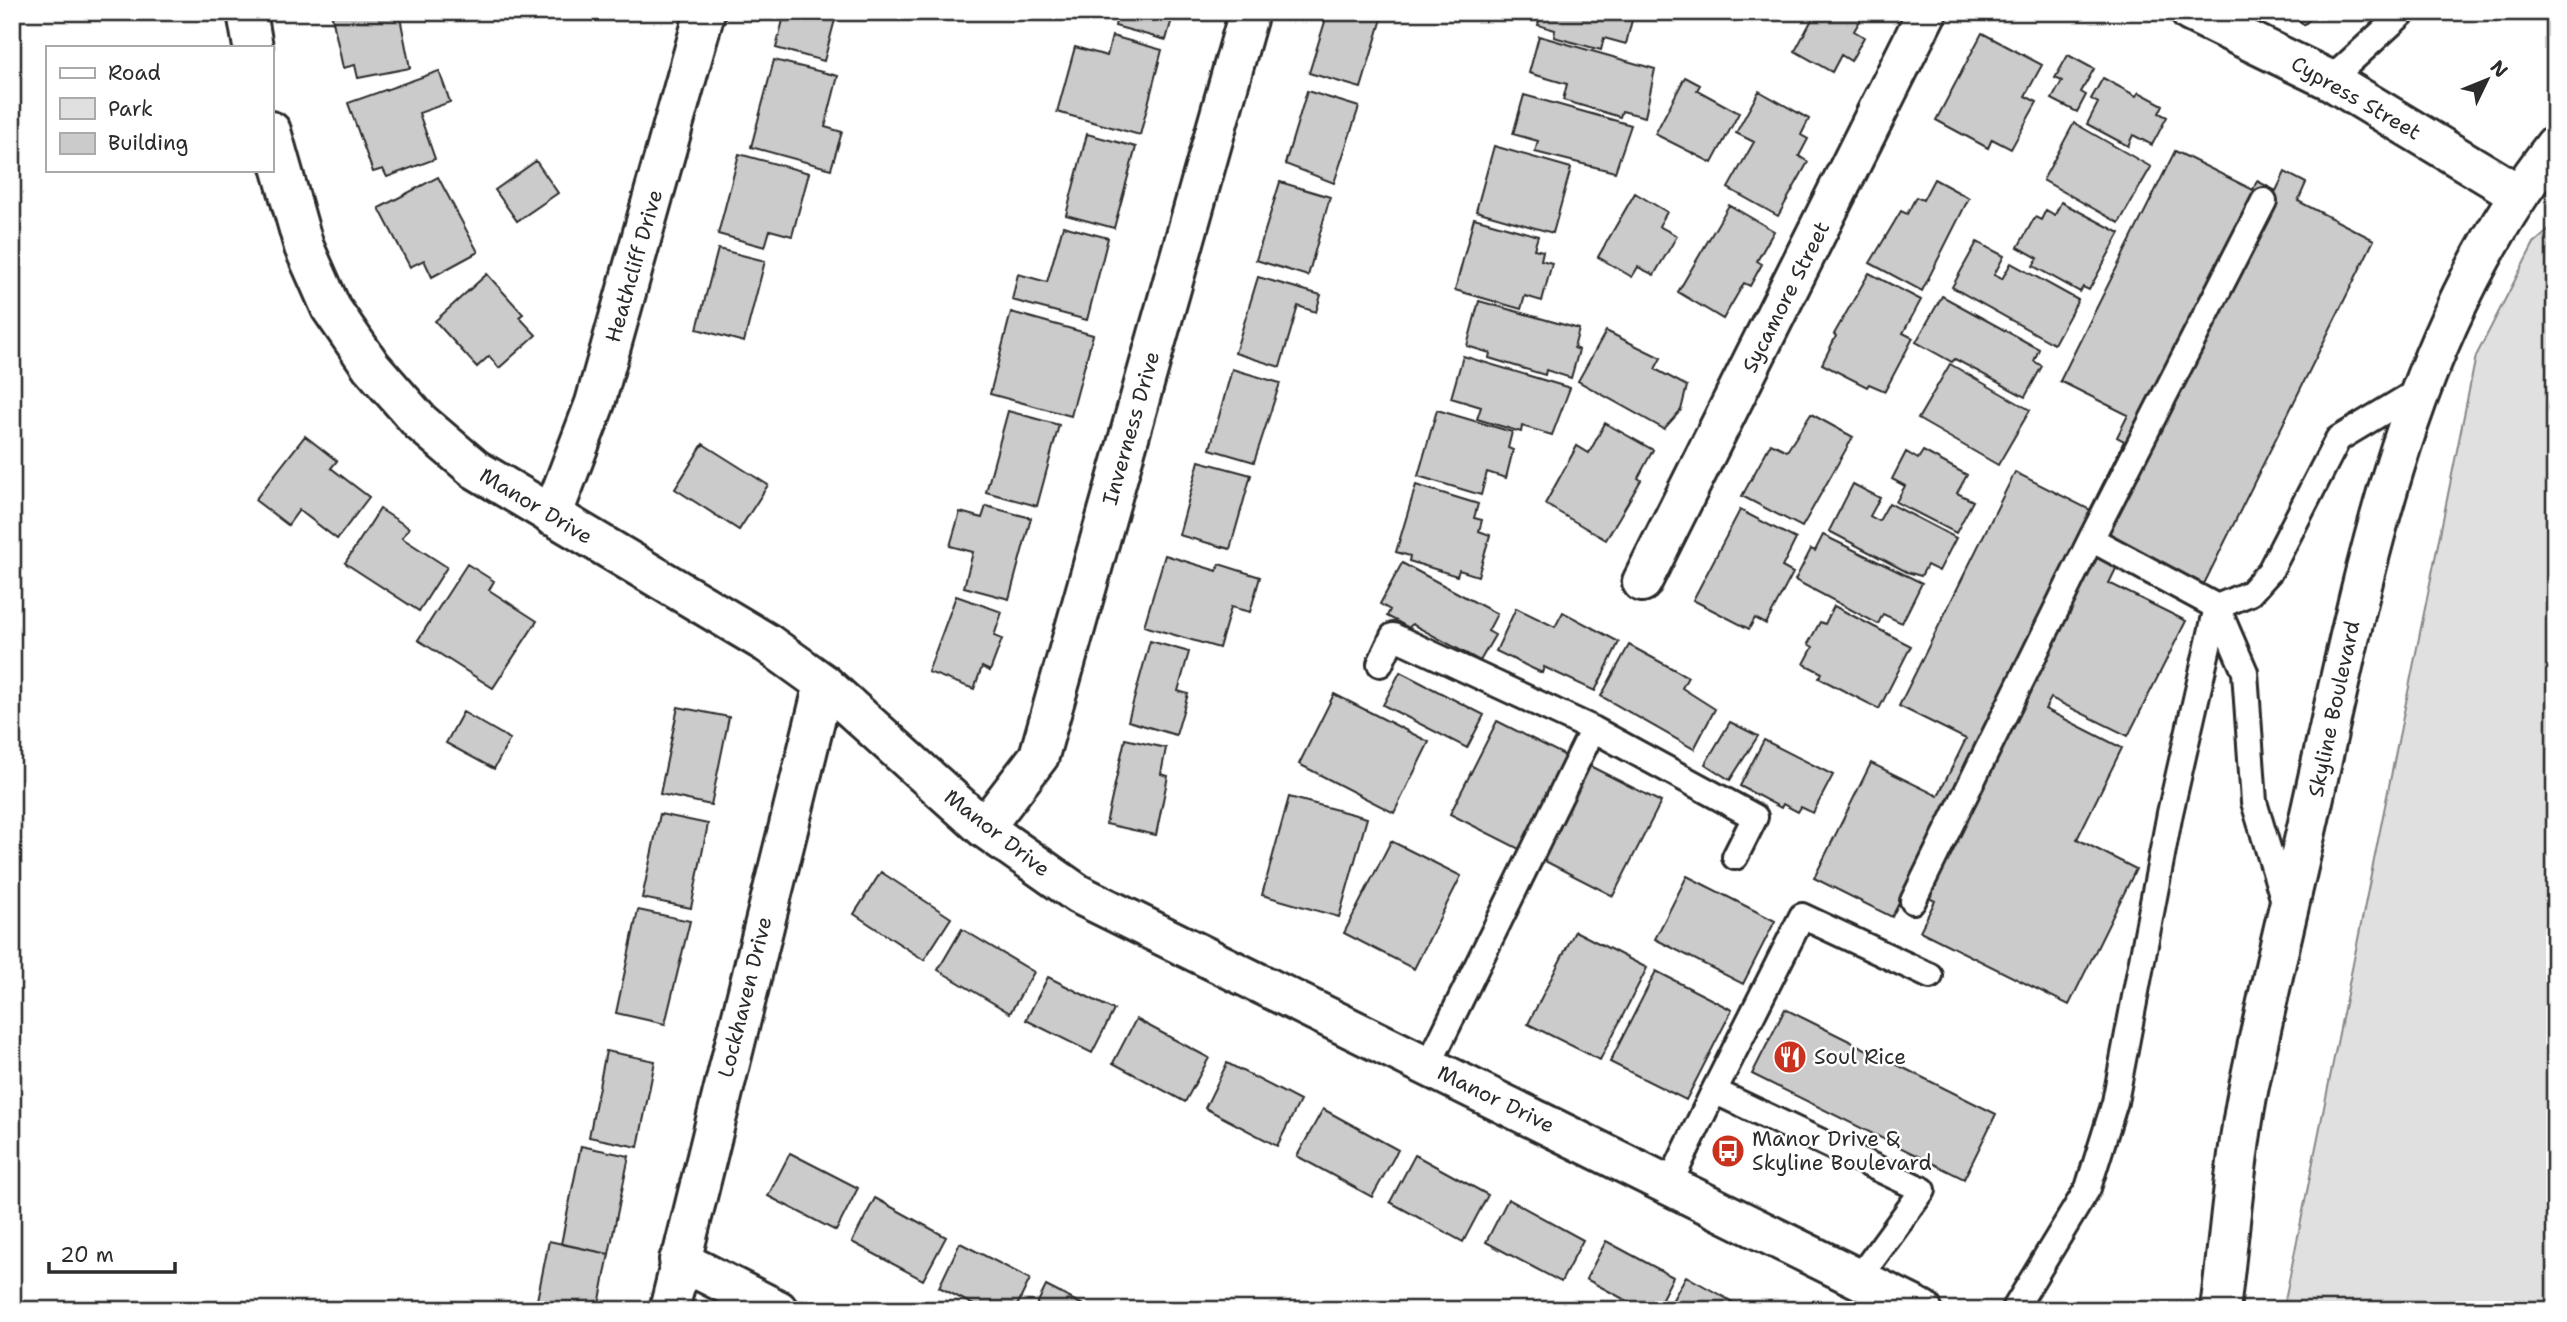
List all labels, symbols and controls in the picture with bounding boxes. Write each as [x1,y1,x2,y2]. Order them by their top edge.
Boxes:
legend [46,46,273,172]
north arrow [2452,46,2522,116]
street label: Cypress Street [2286,50,2426,146]
text: N [2485,55,2513,83]
text: Road [108,59,161,87]
text: Park [108,95,153,123]
text: Building [108,129,188,157]
street label: Heathcliff Drive [599,186,669,346]
street label: Sycamore Street [1736,217,1836,377]
street label: Inverness Drive [1096,348,1166,508]
street label: Manor Drive [474,461,598,551]
street label: Skyline Boulevard [2302,618,2366,800]
street label: Manor Drive [938,783,1056,883]
street label: Lockhaven Drive [711,914,779,1080]
restaurant icon: Soul Rice [1771,1038,1809,1076]
place label: Soul Rice [1814,1043,1906,1071]
street label: Manor Drive [1433,1059,1559,1139]
place label: Manor Drive & Skyline Boulevard [1752,1125,1932,1177]
bus stop icon: Manor Drive & Skyline Boulevard [1709,1132,1747,1170]
scale bar [49,1231,175,1275]
text: 20 m [60,1241,114,1269]

